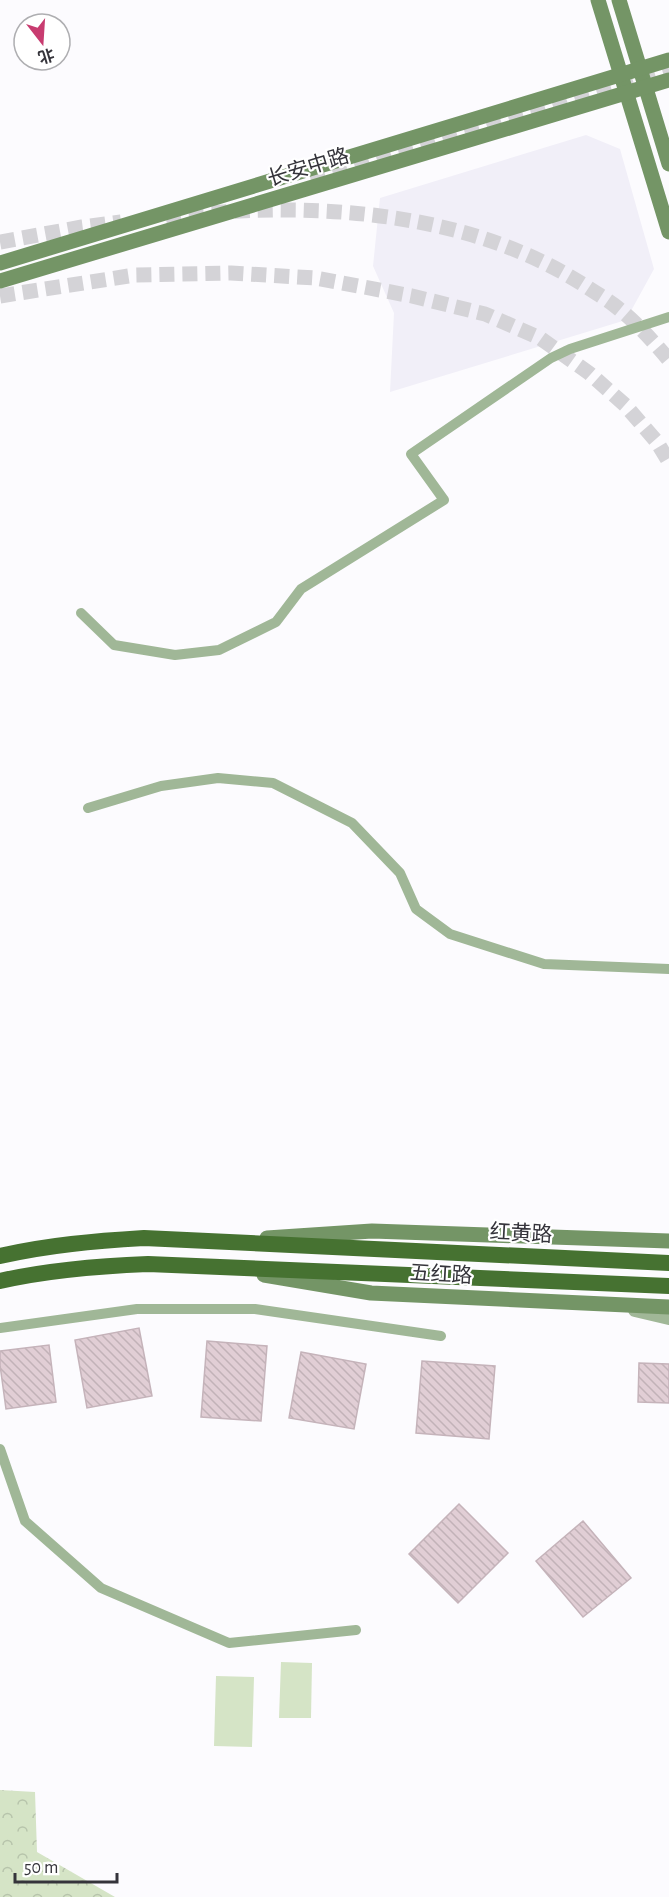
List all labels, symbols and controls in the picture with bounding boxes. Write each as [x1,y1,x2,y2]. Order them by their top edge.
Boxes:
north arrow [12,12,72,72]
text: 北 [36,45,56,66]
street label: 长安中路 [265,144,351,190]
street label: 红黄路 [489,1220,553,1246]
street label: 五红路 [409,1261,473,1287]
scale bar [15,1846,117,1884]
text: 50 m [24,1859,58,1877]

